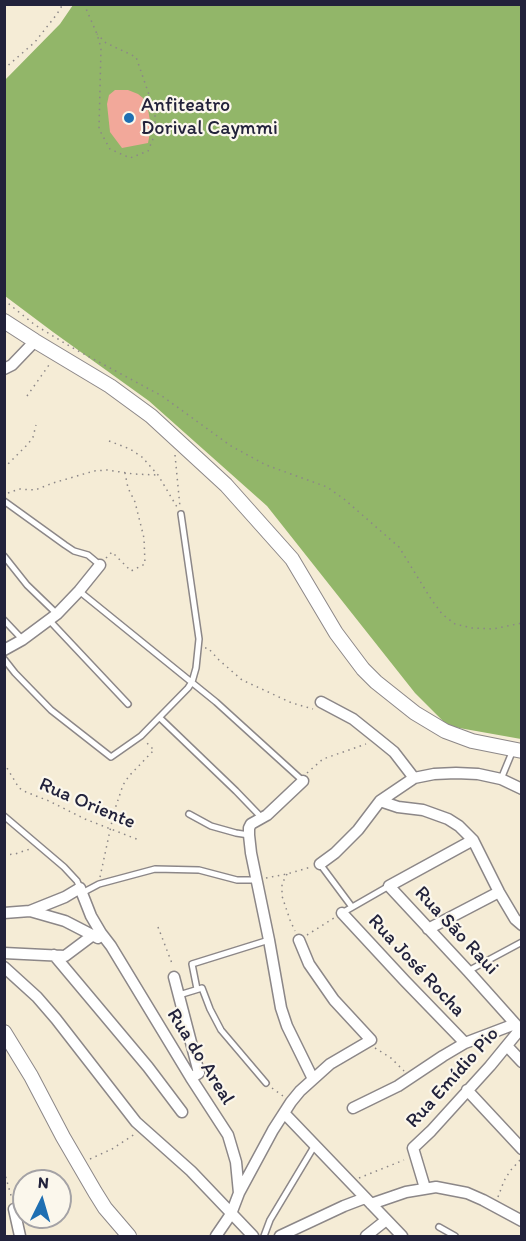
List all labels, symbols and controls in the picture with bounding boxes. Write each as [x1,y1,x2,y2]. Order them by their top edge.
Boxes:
place label: Anfiteatro Dorival Caymmi [141,94,278,141]
marker: Anfiteatro Dorival Caymmi [122,111,136,125]
street label: Rua Oriente [35,773,139,835]
street label: Rua São Raui [409,882,503,980]
street label: Rua José Rocha [362,910,470,1022]
street label: Rua do Areal [161,1004,239,1110]
street label: Rua Emídio Pio [401,1023,505,1133]
north arrow [12,1169,72,1229]
text: N [37,1173,50,1192]

